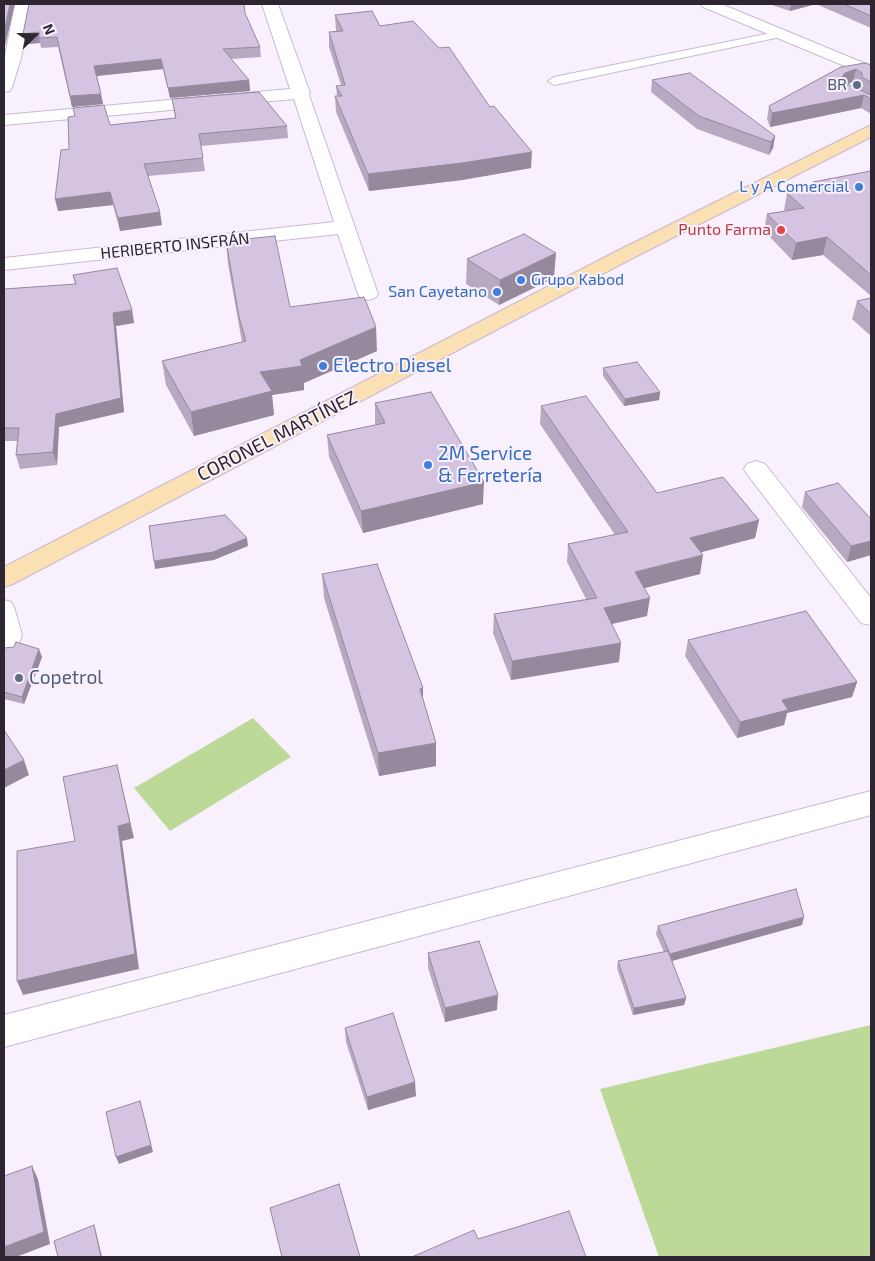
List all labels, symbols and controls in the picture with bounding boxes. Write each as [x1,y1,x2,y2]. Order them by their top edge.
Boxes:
north arrow [10,10,60,60]
text: N [40,21,59,37]
place label: BR [827,75,847,95]
marker: BR [851,79,863,91]
place label: L y A Comercial [739,177,849,197]
marker: L y A Comercial [853,181,865,193]
place label: Punto Farma [678,220,771,240]
marker: Punto Farma [775,224,787,236]
street label: HERIBERTO INSFRÁN [99,229,251,263]
place label: Grupo Kabod [531,270,624,290]
marker: Grupo Kabod [515,274,527,286]
place label: San Cayetano [388,282,487,302]
marker: San Cayetano [491,286,503,298]
place label: Electro Diesel [333,355,451,377]
marker: Electro Diesel [317,360,329,372]
street label: CORONEL MARTÍNEZ [193,386,361,486]
place label: 2M Service & Ferretería [438,443,542,487]
marker: 2M Service & Ferretería [422,459,434,471]
place label: Copetrol [29,667,103,689]
marker: Copetrol [13,672,25,684]

